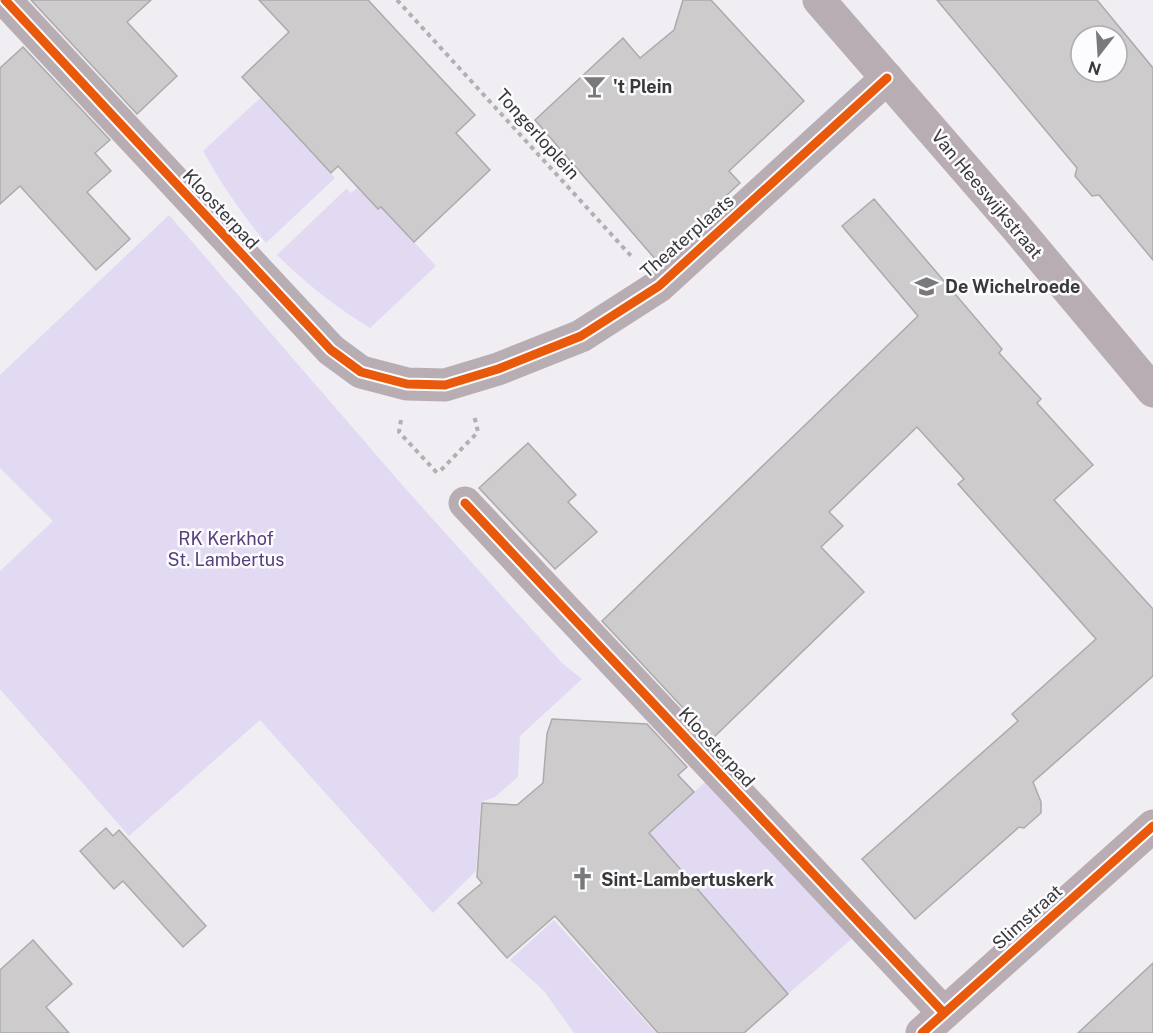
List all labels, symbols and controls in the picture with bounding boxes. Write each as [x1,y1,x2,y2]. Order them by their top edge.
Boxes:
north arrow [1069,24,1129,84]
text: N [1086,57,1104,79]
bar icon: 't Plein [582,73,608,99]
place label: 't Plein [613,76,672,97]
street label: Tongerloplein [492,85,584,183]
street label: Van Heeswijkstraat [927,125,1047,263]
street label: Kloosterpad [179,165,263,253]
street label: Theaterplaats [636,190,738,282]
school or university icon: De Wichelroede [914,273,940,299]
place label: De Wichelroede [945,276,1080,297]
park label: RK Kerkhof St. Lambertus [168,528,284,570]
street label: Kloosterpad [675,703,759,791]
church icon: Sint-Lambertuskerk [570,866,596,892]
place label: Sint-Lambertuskerk [601,869,774,890]
street label: Slimstraat [988,880,1066,954]

